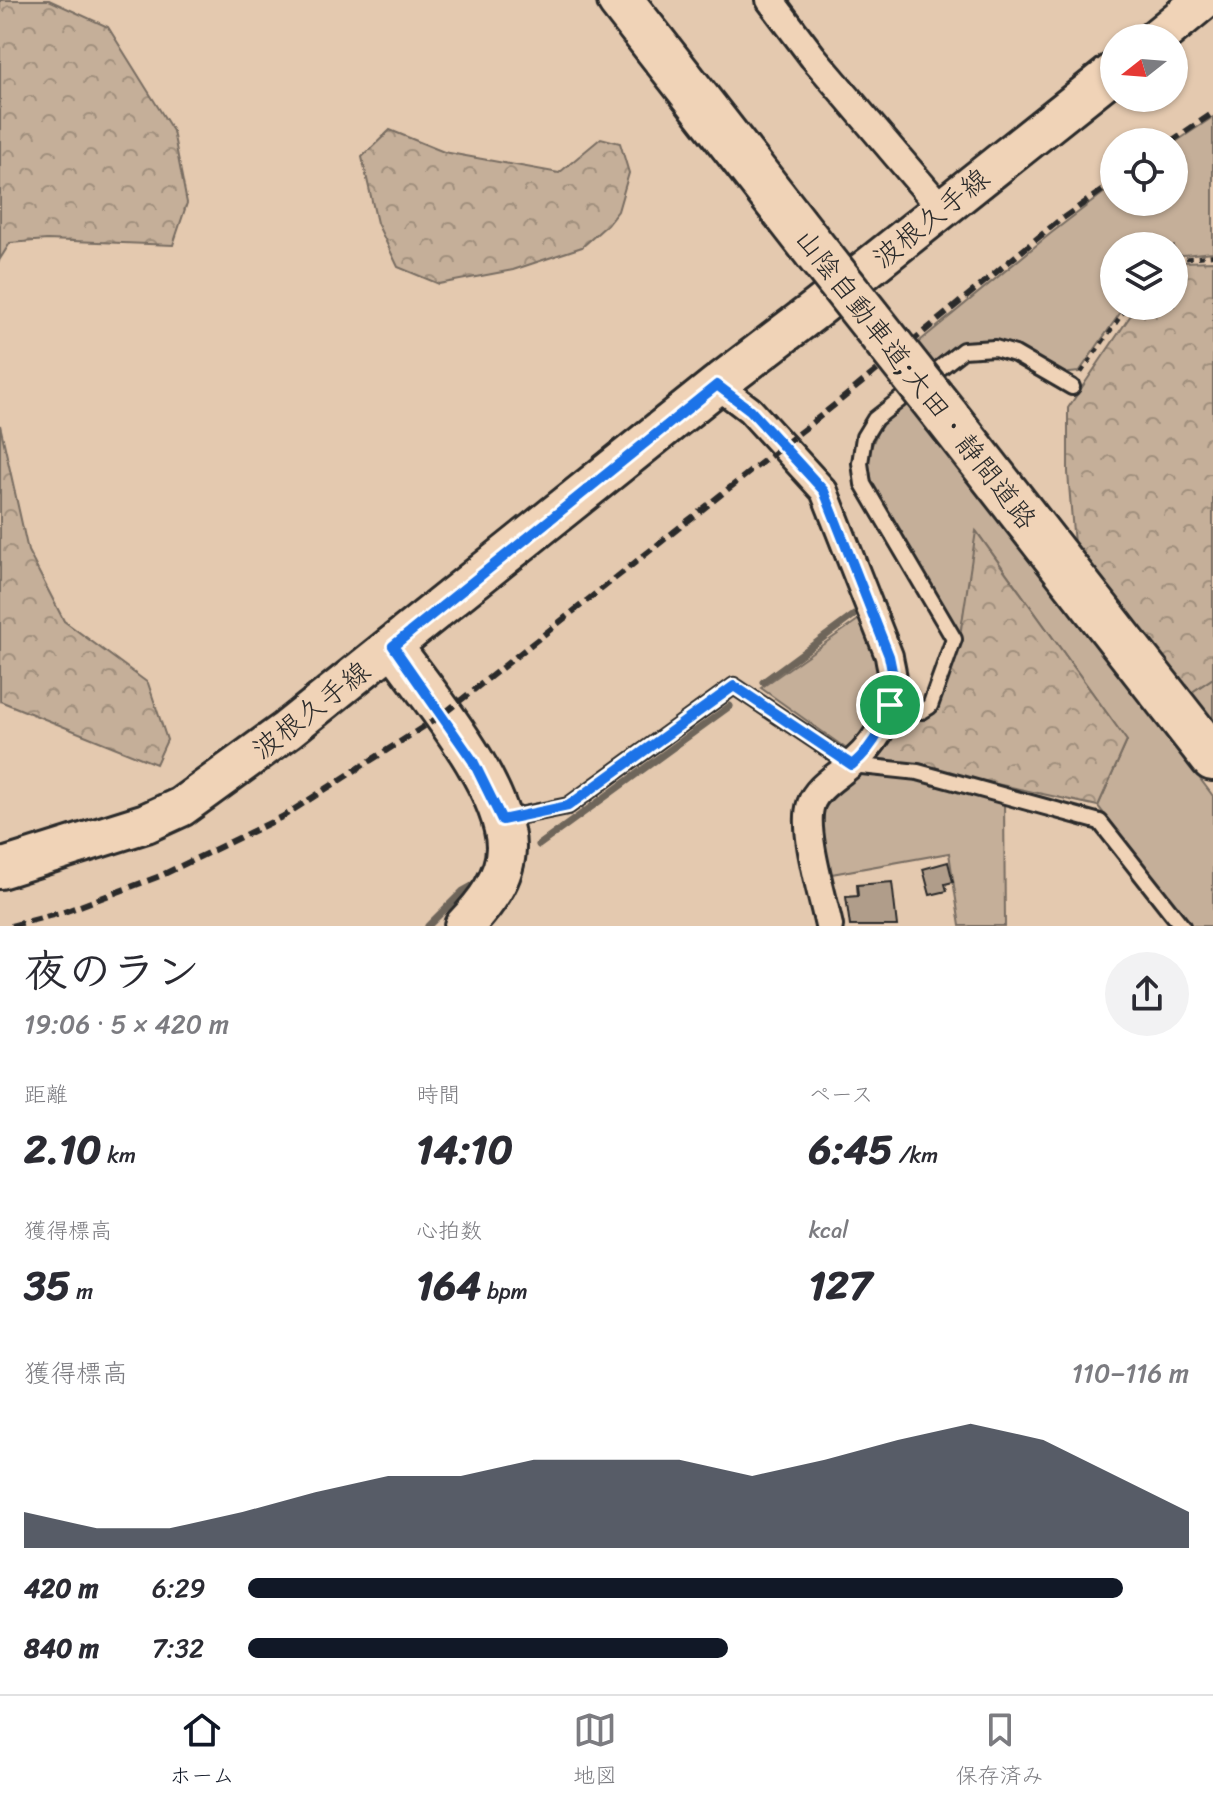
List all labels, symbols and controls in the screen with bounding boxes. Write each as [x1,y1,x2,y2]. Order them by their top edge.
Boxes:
north arrow [1100,24,1188,112]
map controls [1100,24,1188,320]
button: locate [1100,128,1188,216]
street label: 波根久手線 [861,155,1001,281]
street label: 山陰自動車道;大田・静間道路 [782,217,1050,541]
button: layers [1100,232,1188,320]
street label: 波根久手線 [241,648,381,772]
pin [856,671,924,739]
icon: arrive [868,683,912,727]
text: 夜のラン [24,932,200,1010]
button: share [1105,952,1189,1036]
text: 19:06 · 5 × 420 m [24,1001,229,1047]
text: 距離 [24,1075,68,1114]
text: 時間 [416,1075,460,1114]
text: ペース [809,1075,873,1114]
text: 2.10 [24,1114,102,1185]
text: 14:10 [416,1114,513,1185]
text: 6:45 [809,1114,893,1185]
text: km [102,1136,136,1175]
text: /km [893,1136,938,1175]
text: 獲得標高 [24,1211,112,1250]
text: 心拍数 [416,1211,482,1250]
text: kcal [809,1211,849,1250]
text: 35 [24,1250,70,1321]
text: 164 [416,1250,481,1321]
text: 127 [809,1250,872,1321]
text: m [70,1272,93,1311]
text: bpm [481,1272,528,1311]
text: 獲得標高 [24,1350,128,1396]
text: 110–116 m [1072,1350,1189,1396]
text: 420 m [24,1565,98,1611]
text: 6:29 [152,1565,206,1611]
text: 840 m [24,1625,99,1671]
text: 7:32 [152,1625,204,1671]
tab: ホーム [169,1708,234,1795]
tab: 地図 [573,1708,617,1795]
tab: 保存済み [956,1708,1044,1795]

